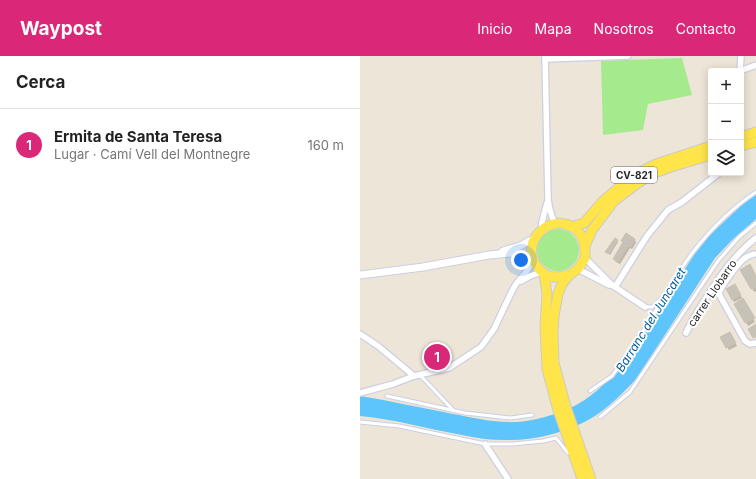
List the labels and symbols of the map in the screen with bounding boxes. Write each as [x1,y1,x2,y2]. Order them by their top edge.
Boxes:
road number: CV-821 [611,167,657,183]
your location [511,250,531,270]
street label: carrer Llobarro [684,256,740,329]
water label: Barranc del Juncaret [612,264,689,375]
pin: 1 [424,342,450,372]

